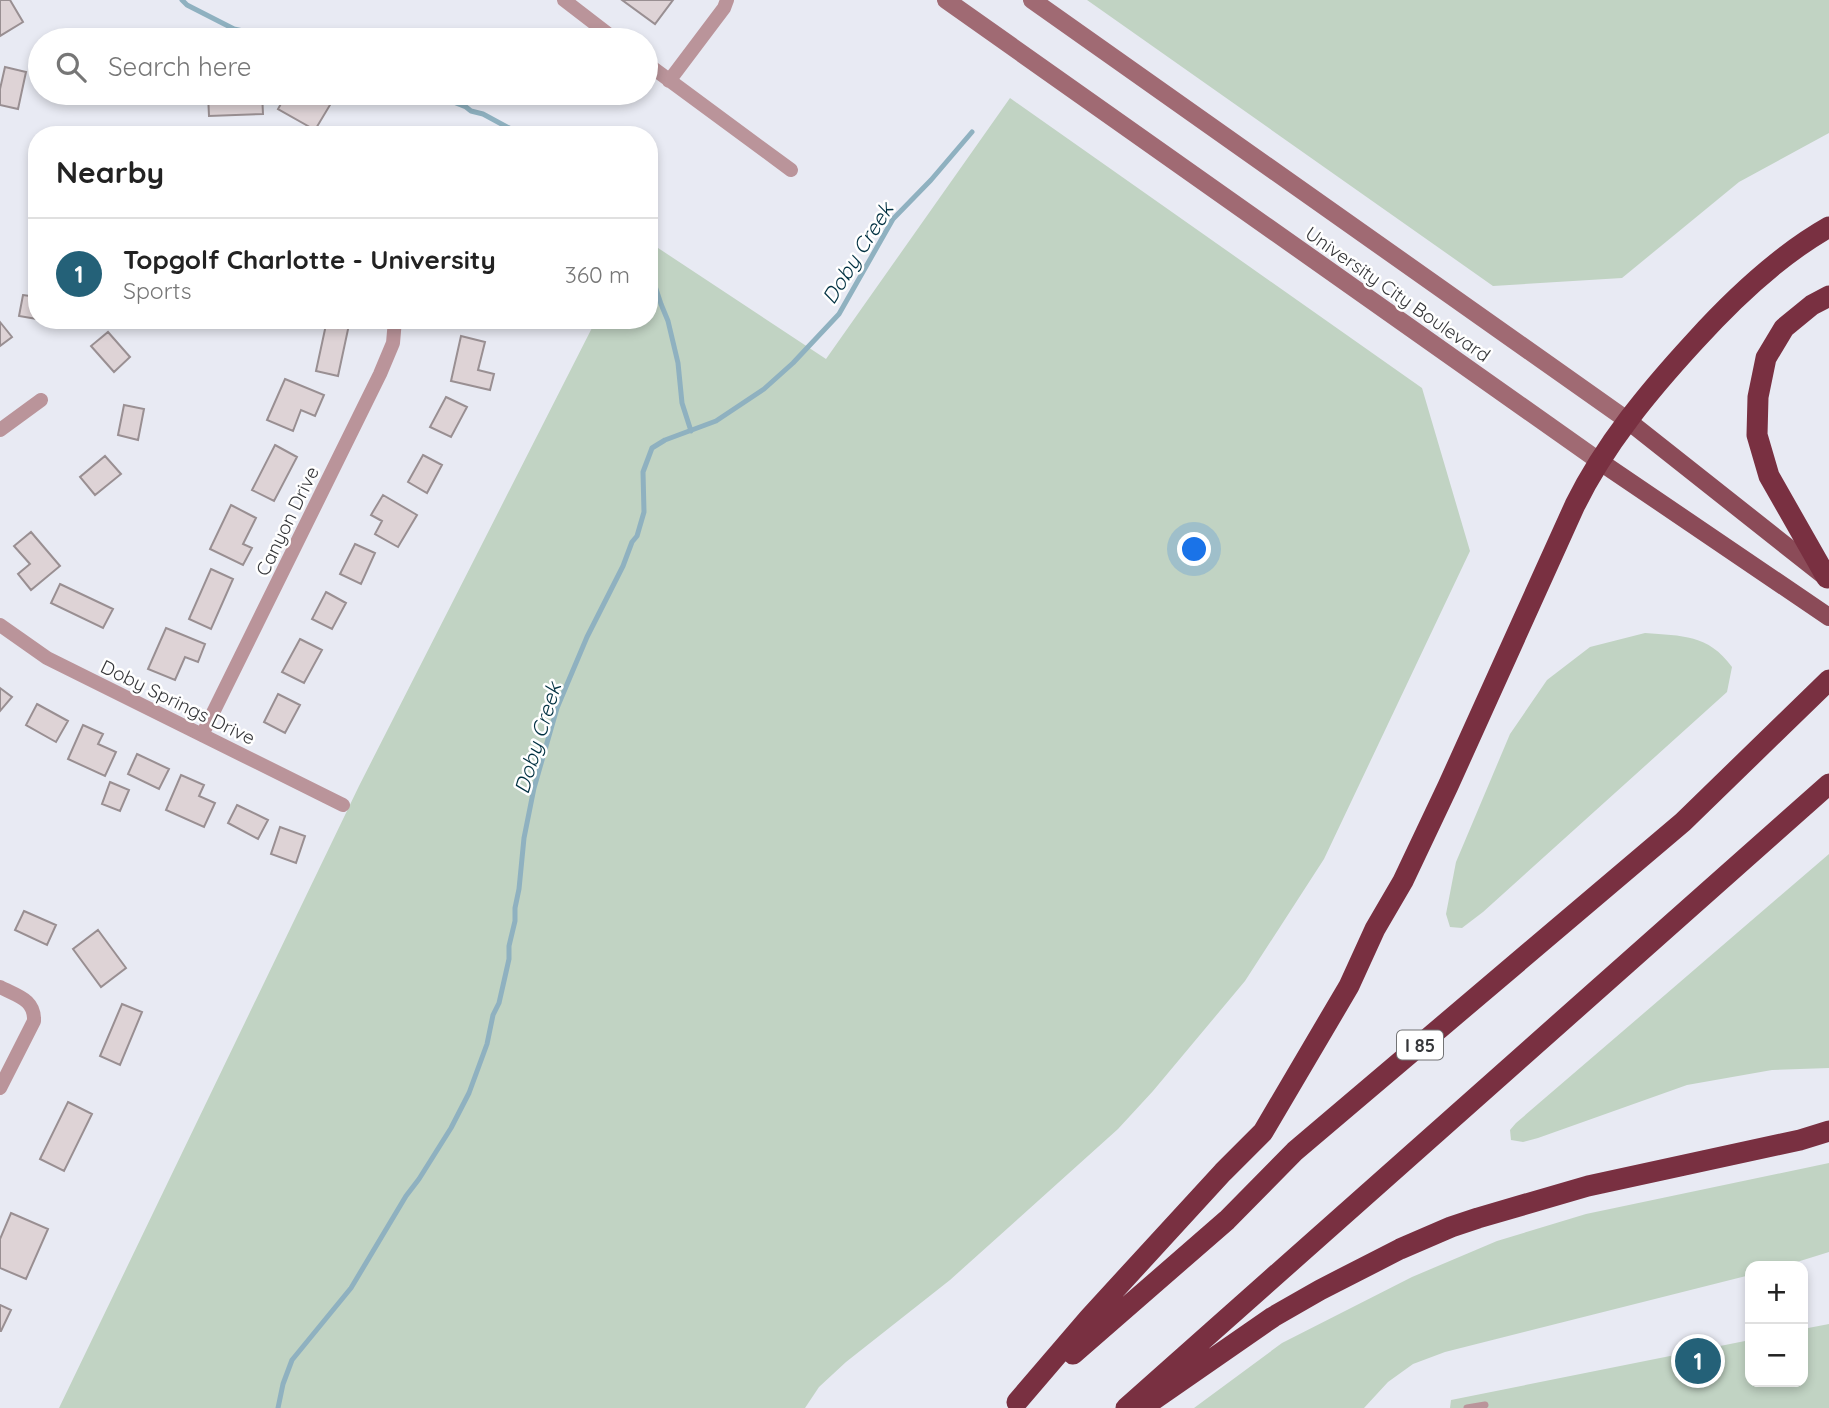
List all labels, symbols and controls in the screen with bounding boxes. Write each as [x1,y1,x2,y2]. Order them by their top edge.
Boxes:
search box [28,28,658,105]
icon: search [52,48,90,86]
text: Search here [108,50,252,83]
text: Nearby [56,153,164,191]
water label: Doby Creek [816,196,899,308]
street label: University City Boulevard [1301,221,1495,367]
text: Topgolf Charlotte - University [123,243,496,276]
text: 1 [75,260,83,289]
text: 360 m [565,260,630,289]
text: Sports [123,276,192,305]
street label: Canyon Drive [250,462,324,580]
your location [1177,532,1211,566]
street label: Doby Springs Drive [97,654,259,750]
water label: Doby Creek [508,678,567,797]
road number: I 85 [1397,1030,1443,1060]
map controls [1745,1261,1808,1387]
button: + [1745,1261,1808,1324]
button: − [1745,1324,1808,1387]
pin: 1 [1675,1335,1721,1387]

